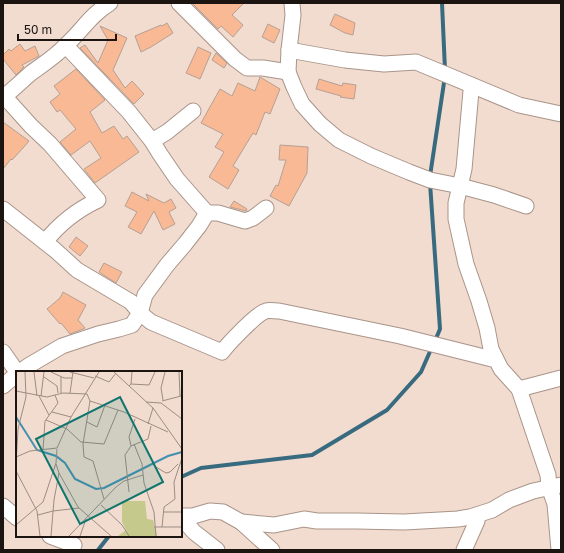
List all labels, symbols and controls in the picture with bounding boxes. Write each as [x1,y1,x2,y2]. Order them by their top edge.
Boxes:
scale bar [18,16,116,42]
text: 50 m [24,22,52,37]
inset map [16,371,182,537]

